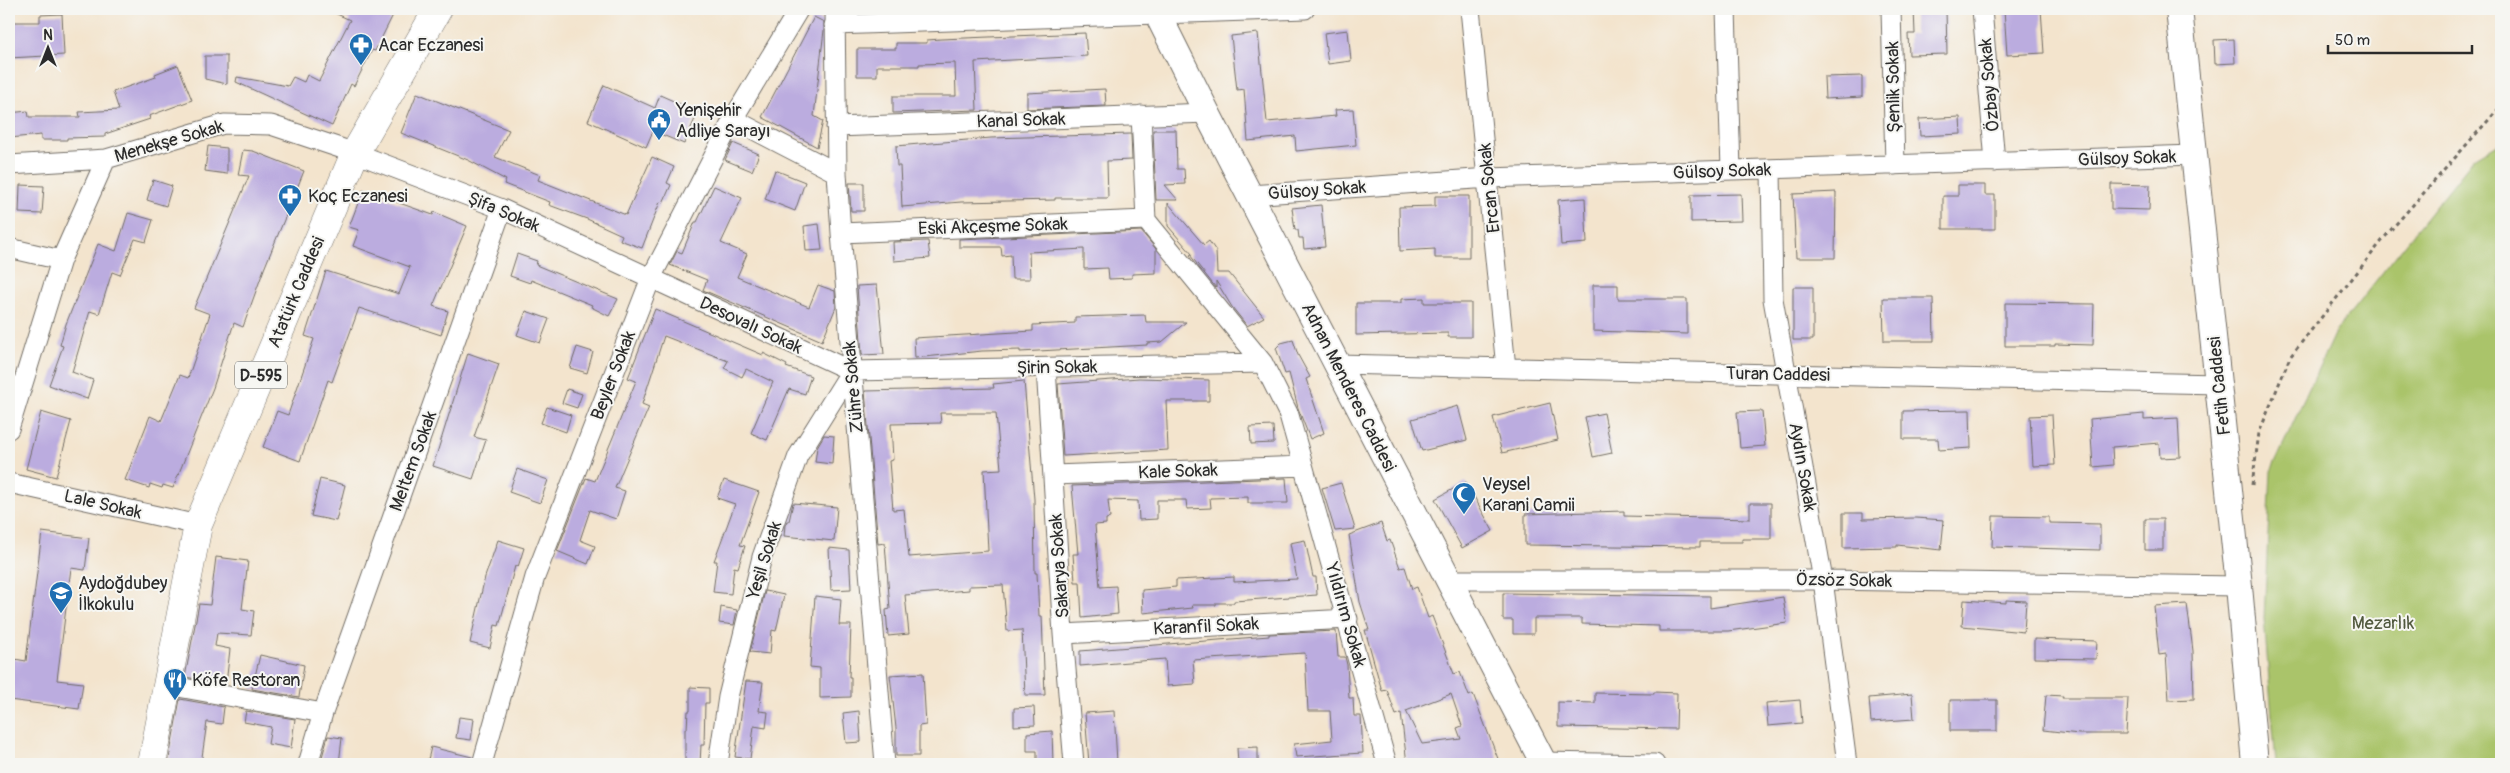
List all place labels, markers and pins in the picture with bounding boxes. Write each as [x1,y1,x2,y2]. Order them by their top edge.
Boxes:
pharmacy icon: Acar Eczanesi [348,32,374,66]
place label: Acar Eczanesi [378,34,484,57]
place label: Yenişehir Adliye Sarayı [675,99,770,143]
public building icon: Yenişehir Adliye Sarayı [646,107,672,141]
pharmacy icon: Koç Eczanesi [277,183,303,217]
place label: Koç Eczanesi [308,185,408,208]
place label: Veysel Karani Camii [1482,473,1575,517]
mosque icon: Veysel Karani Camii [1451,481,1477,515]
place label: Aydoğdubey İlkokulu [78,572,168,616]
school or university icon: Aydoğdubey İlkokulu [48,580,74,614]
restaurant icon: Köfe Restoran [162,667,188,701]
place label: Köfe Restoran [192,669,300,692]

